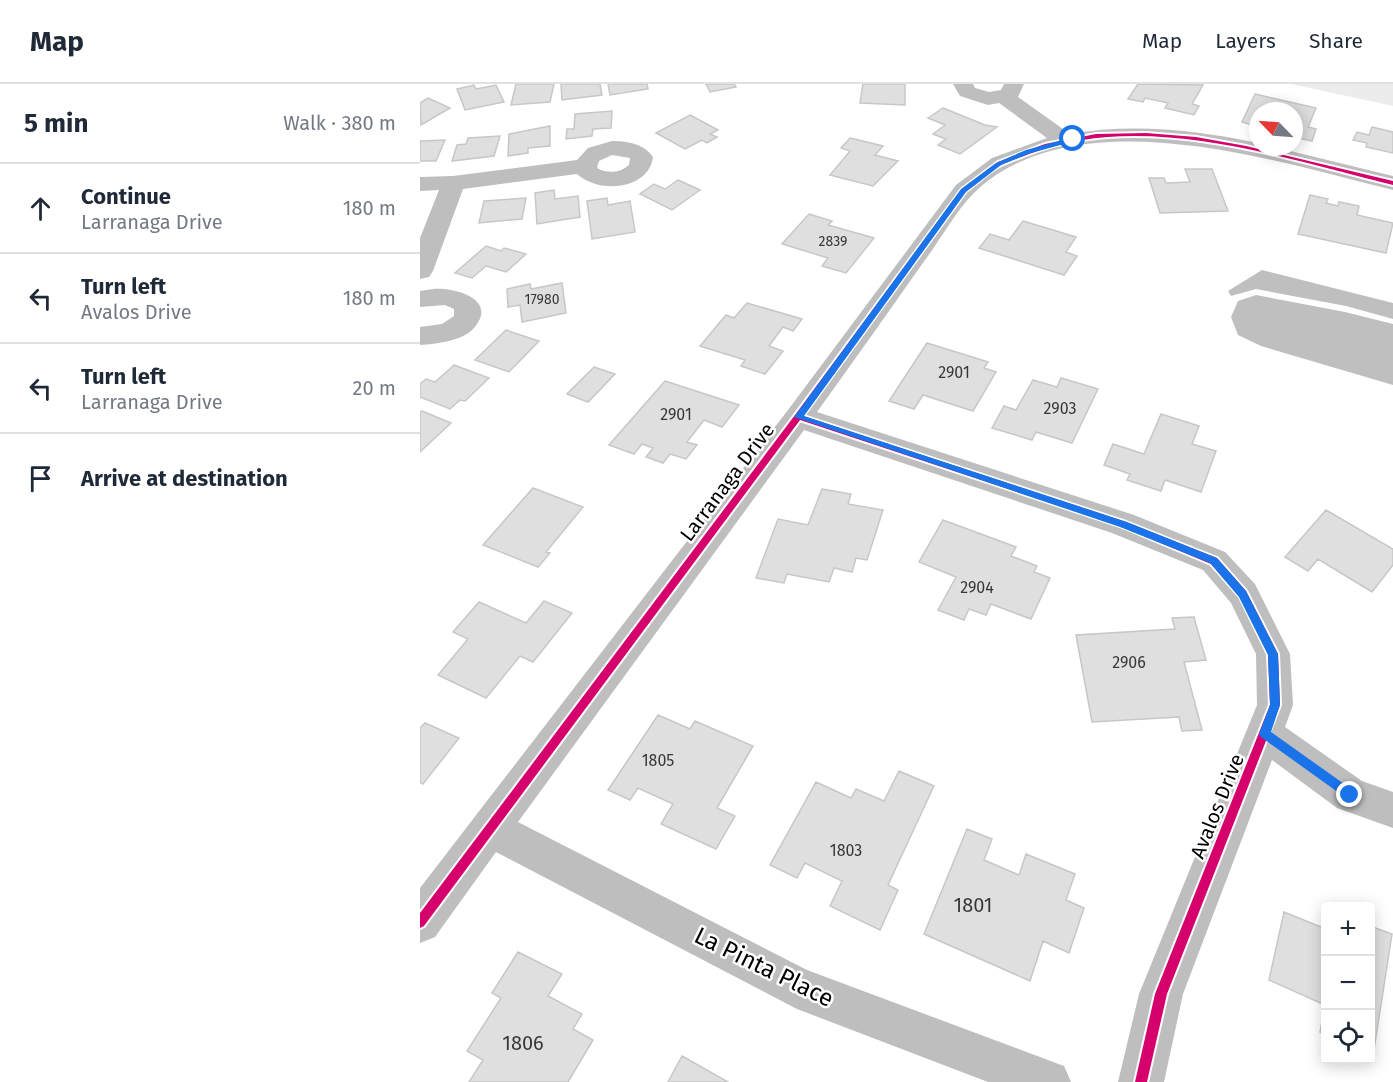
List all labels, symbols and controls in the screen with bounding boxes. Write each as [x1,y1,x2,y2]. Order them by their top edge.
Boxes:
text: Map [30,25,84,58]
text: Map [1142,28,1182,54]
text: Layers [1215,28,1276,54]
text: Share [1309,28,1363,54]
north arrow [1249,102,1303,156]
text: 5 min [24,108,88,139]
text: Walk · 380 m [283,111,396,135]
route start [1059,125,1085,151]
text: Continue [81,183,171,210]
icon: ahead [24,192,57,225]
text: 180 m [343,196,396,220]
text: Larranaga Drive [81,210,223,234]
house number: 2839 [819,233,847,250]
text: Turn left [81,273,166,300]
icon: left [24,282,57,315]
text: 180 m [343,286,396,310]
house number: 17980 [525,291,560,308]
text: Avalos Drive [81,300,192,324]
text: Turn left [81,363,166,390]
house number: 2901 [938,363,970,382]
icon: left [24,372,57,405]
text: 20 m [353,376,396,400]
text: Larranaga Drive [81,390,223,414]
house number: 2903 [1044,399,1076,418]
house number: 2901 [660,405,692,424]
street label: Larranaga Drive [675,418,779,546]
icon: arrive [24,462,57,495]
text: Arrive at destination [81,465,288,492]
house number: 2904 [960,578,994,597]
house number: 2906 [1112,653,1146,672]
street label: Avalos Drive [1185,750,1249,862]
house number: 1805 [642,751,674,770]
route end [1336,781,1362,807]
house number: 1803 [830,841,862,860]
house number: 1801 [954,893,993,917]
map controls [1321,902,1375,1064]
button: + [1321,902,1375,956]
street label: La Pinta Place [690,921,838,1013]
button: − [1321,956,1375,1010]
button: locate [1321,1010,1375,1064]
house number: 1806 [502,1031,544,1055]

